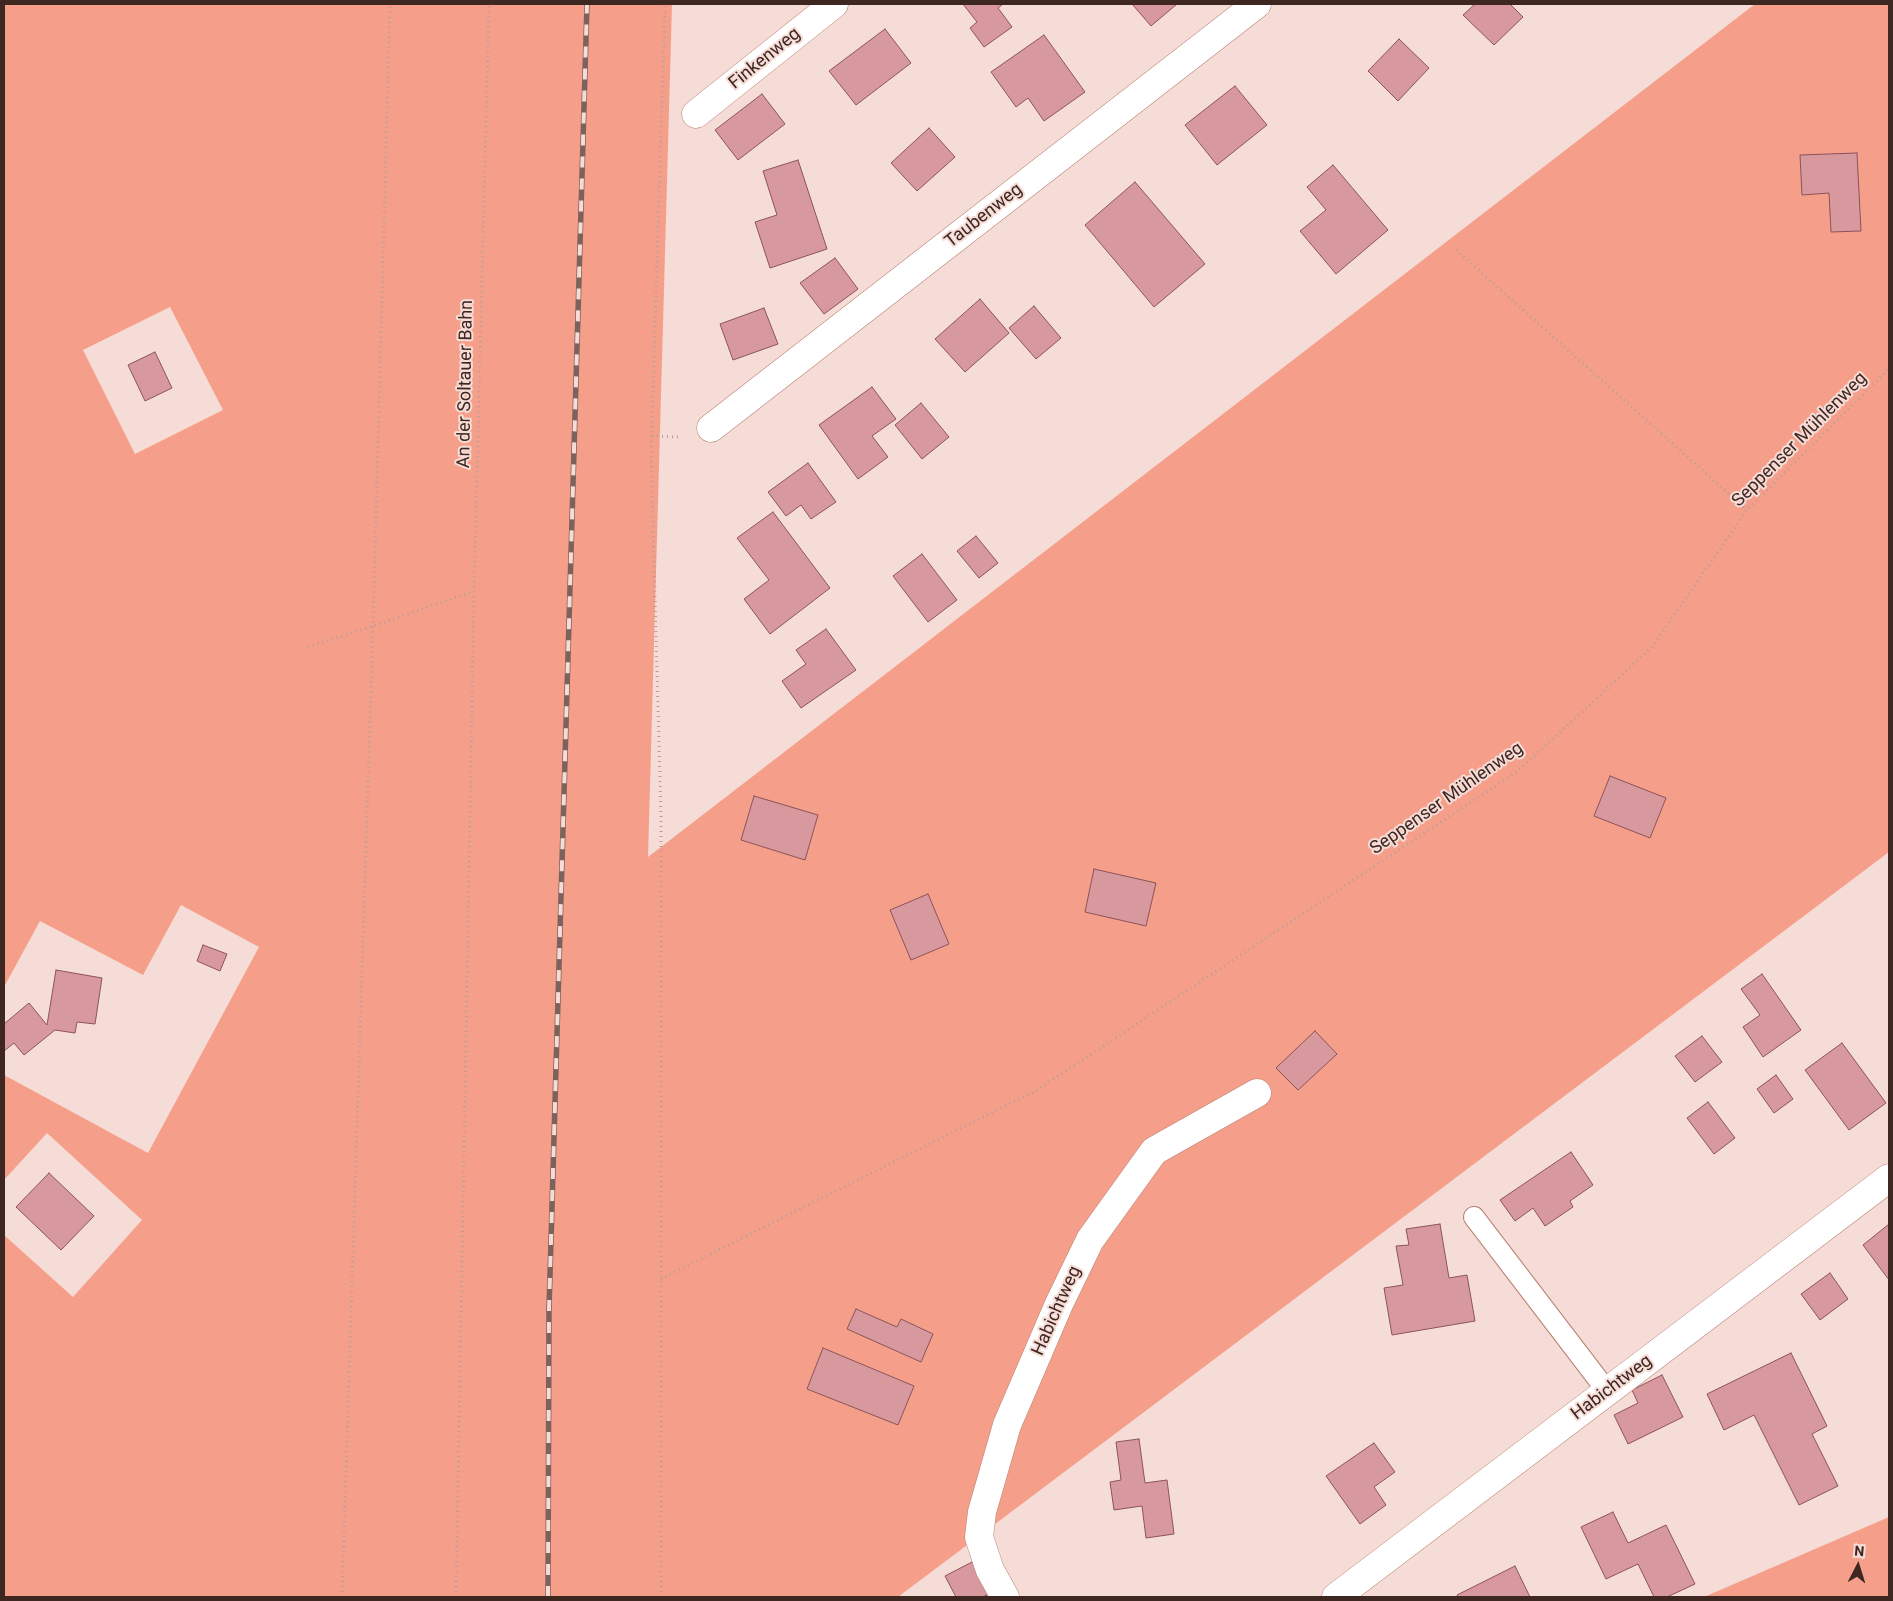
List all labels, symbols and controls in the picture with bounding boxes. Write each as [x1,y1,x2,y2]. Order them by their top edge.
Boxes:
street label: Finkenweg [725,24,805,94]
street label: Taubenweg [941,179,1027,253]
street label: An der Soltauer Bahn [454,300,478,468]
street label: Seppenser Mühlenweg [1728,368,1872,512]
street label: Seppenser Mühlenweg [1366,738,1528,860]
street label: Habichtweg [1028,1263,1086,1359]
street label: Habichtweg [1567,1351,1657,1425]
north arrow [1833,1541,1883,1591]
text: N [1854,1543,1865,1559]

